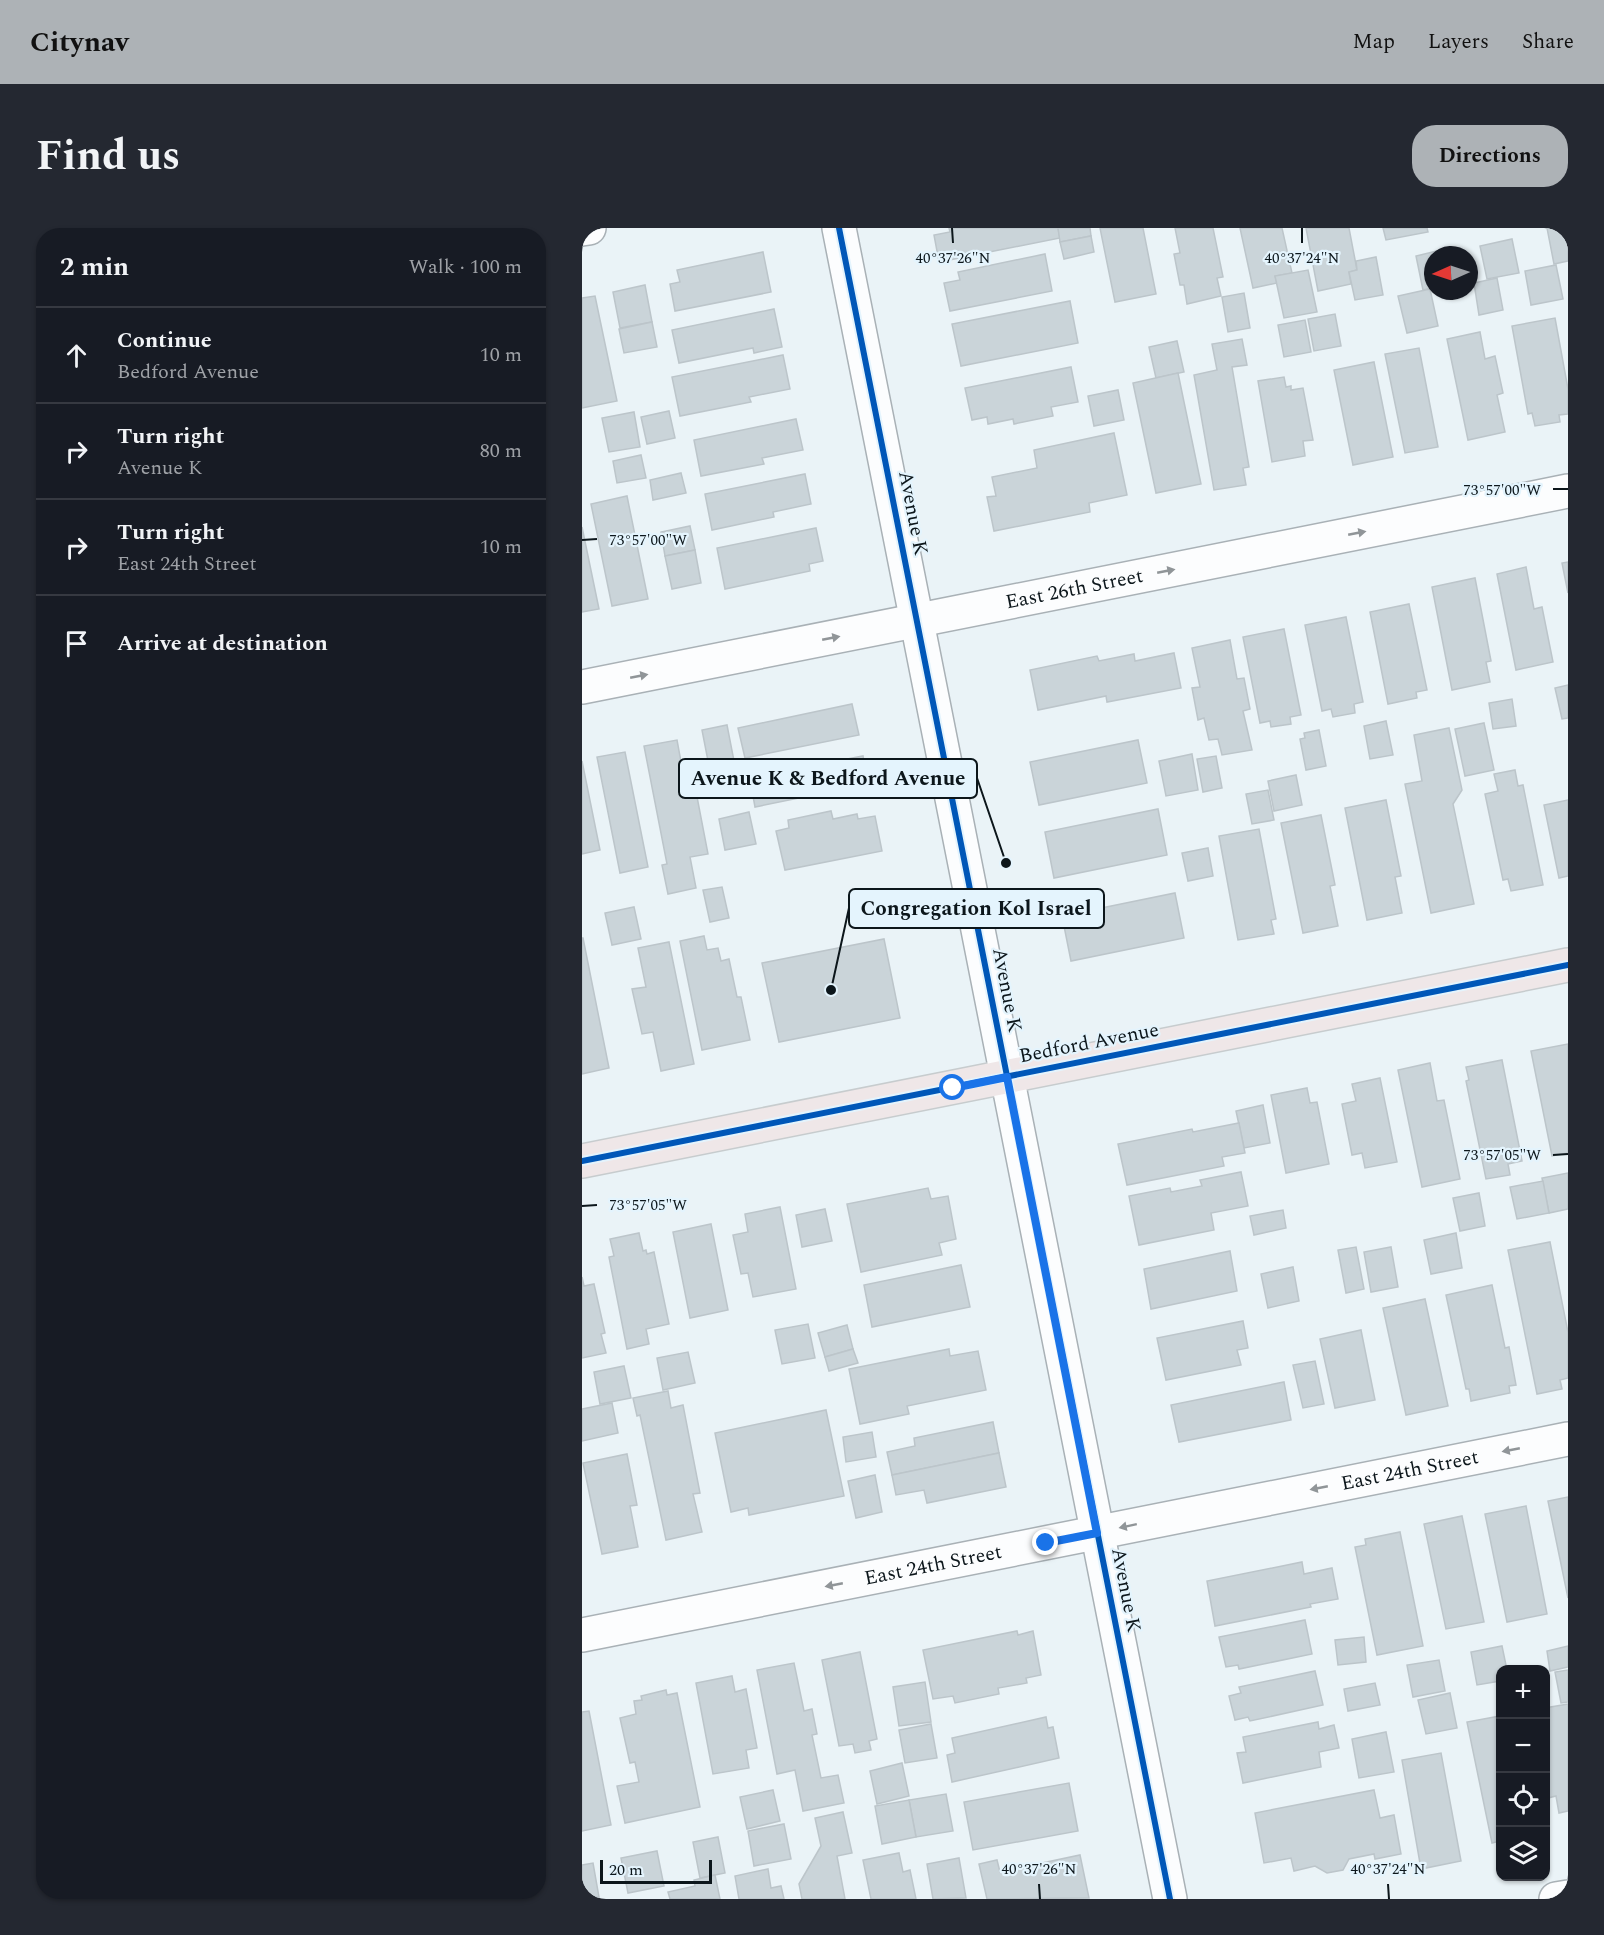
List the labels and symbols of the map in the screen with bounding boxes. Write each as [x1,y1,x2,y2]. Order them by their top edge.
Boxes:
north arrow [1424,246,1478,300]
text: 40°37'26"N [916,247,991,270]
text: 40°37'24"N [1265,247,1340,270]
street label: Avenue K [890,468,936,558]
text: 73°57'00"W [1463,479,1541,502]
one-way arrow [1348,528,1367,537]
text: 73°57'00"W [609,529,687,552]
street label: East 26th Street [1003,561,1146,617]
one-way arrow [1157,566,1176,575]
one-way arrow [821,632,840,642]
one-way arrow [630,671,649,680]
callout: Avenue K & Bedford Avenue [679,759,977,798]
text: Avenue K & Bedford Avenue [691,763,965,795]
callout: Congregation Kol Israel [849,889,1104,928]
text: Congregation Kol Israel [860,893,1092,925]
street label: Avenue K [984,945,1030,1035]
street label: Bedford Avenue [1016,1015,1162,1071]
route start [939,1074,965,1100]
text: 73°57'05"W [1463,1144,1541,1167]
text: 73°57'05"W [609,1194,687,1217]
street label: East 24th Street [1338,1442,1481,1499]
one-way arrow [1501,1446,1520,1455]
one-way arrow [1310,1484,1329,1493]
one-way arrow [1119,1522,1137,1532]
route end [1032,1529,1058,1555]
street label: East 24th Street [862,1537,1005,1594]
street label: Avenue K [1103,1545,1149,1635]
one-way arrow [824,1581,843,1590]
scale bar [600,1857,712,1884]
text: 40°37'26"N [1002,1858,1077,1881]
text: 40°37'24"N [1351,1858,1426,1881]

